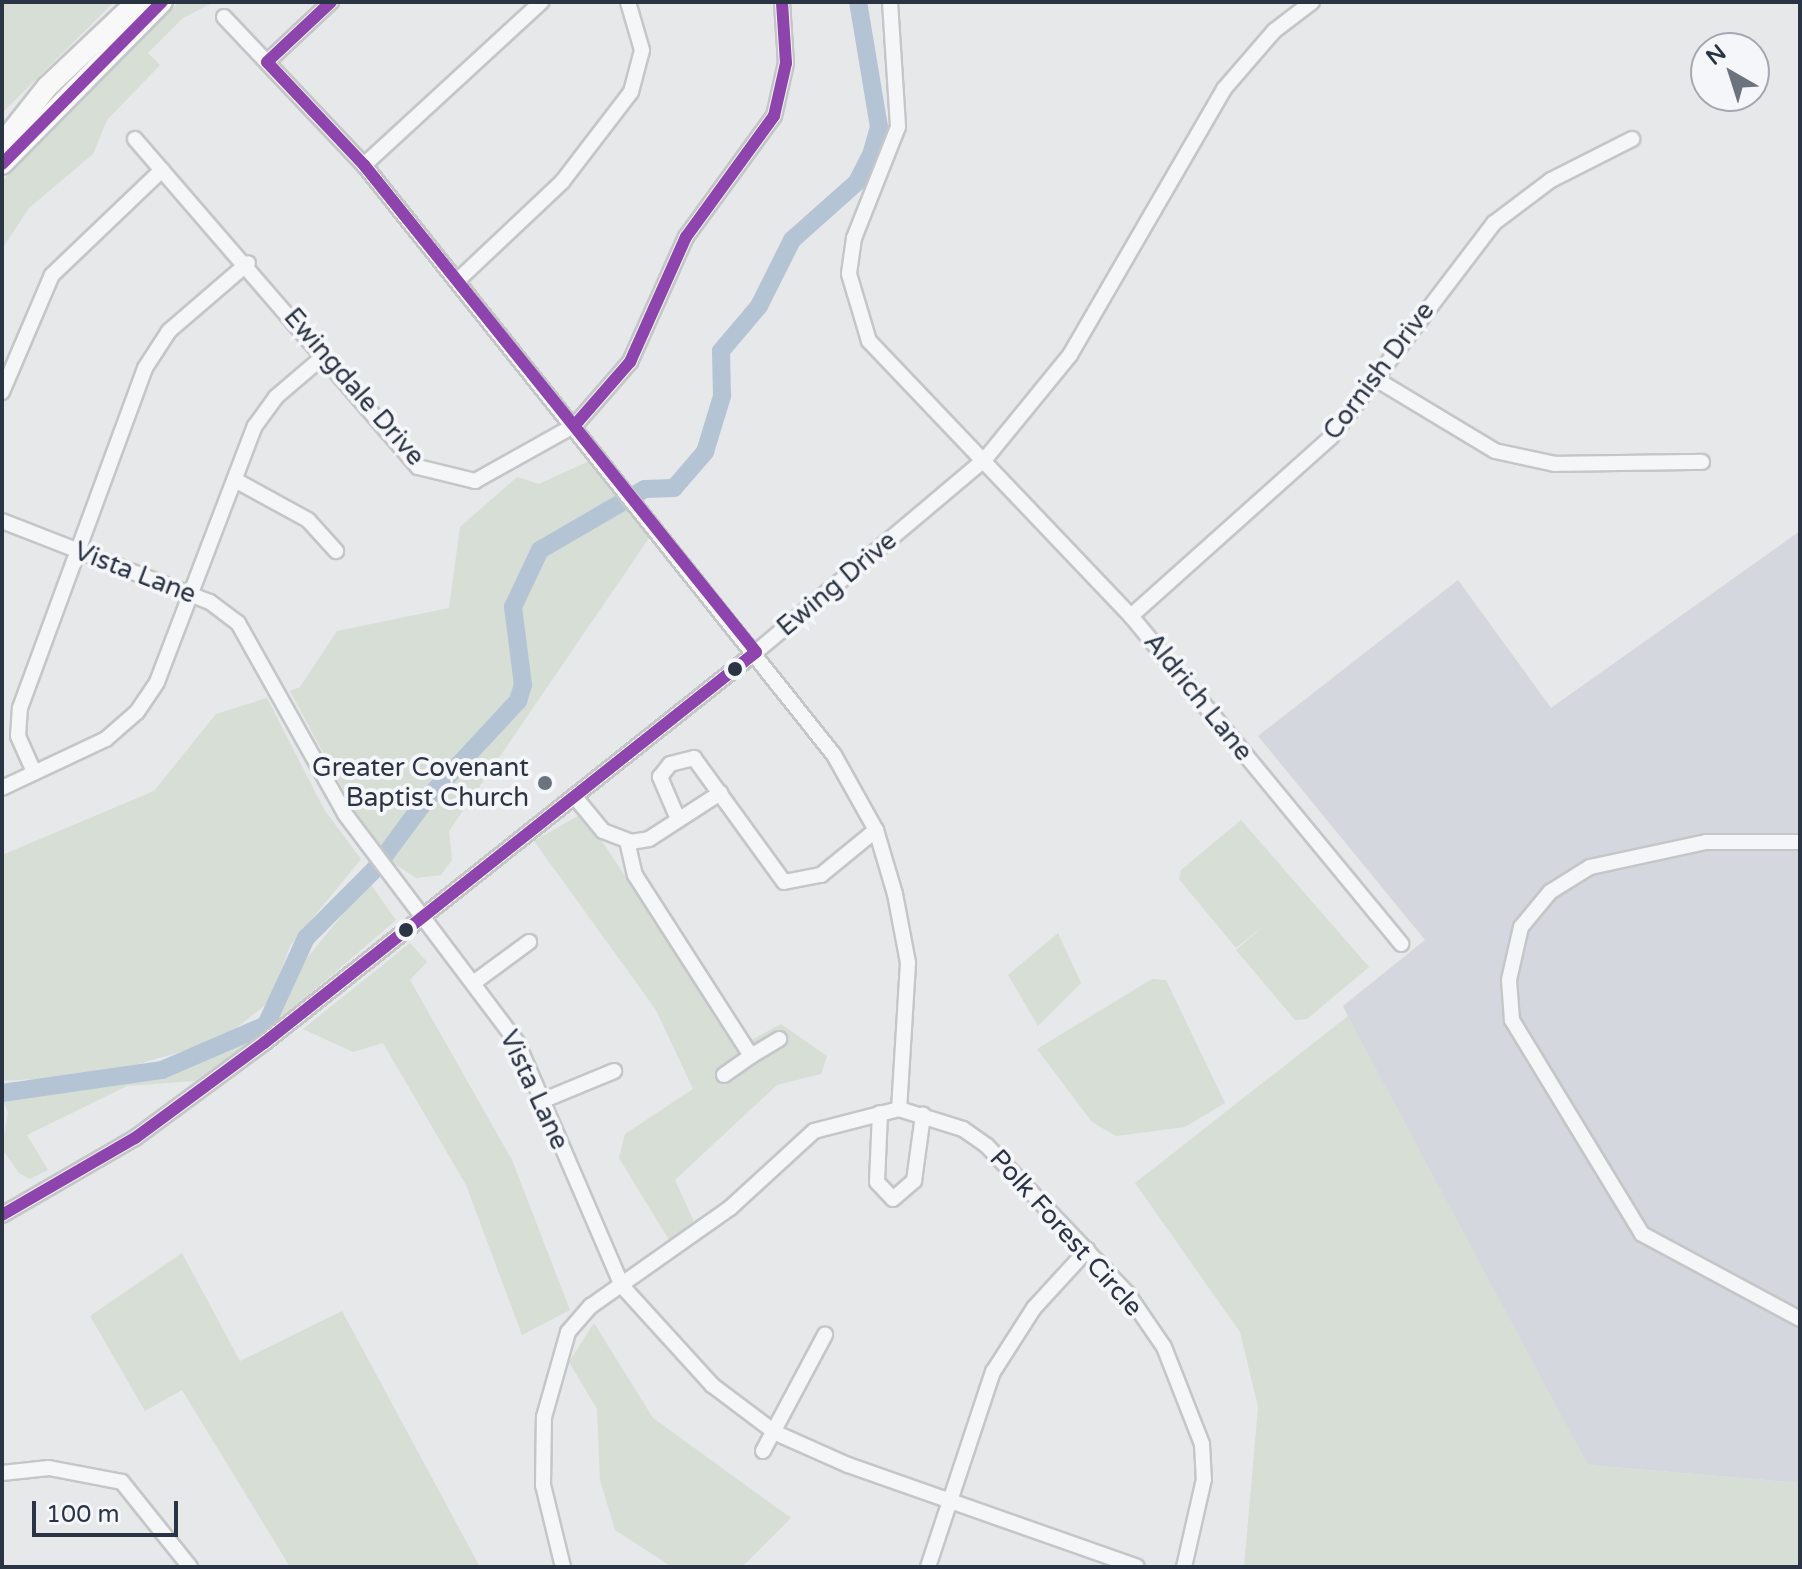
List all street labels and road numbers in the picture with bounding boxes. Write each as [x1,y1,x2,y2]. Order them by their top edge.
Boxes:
street label: Cornish Drive [1317,296,1441,446]
street label: Ewingdale Drive [277,302,431,472]
street label: Ewing Drive [771,525,903,643]
street label: Vista Lane [70,535,200,611]
street label: Aldrich Lane [1137,627,1259,767]
street label: Vista Lane [493,1025,575,1155]
street label: Polk Forest Circle [983,1143,1149,1323]

